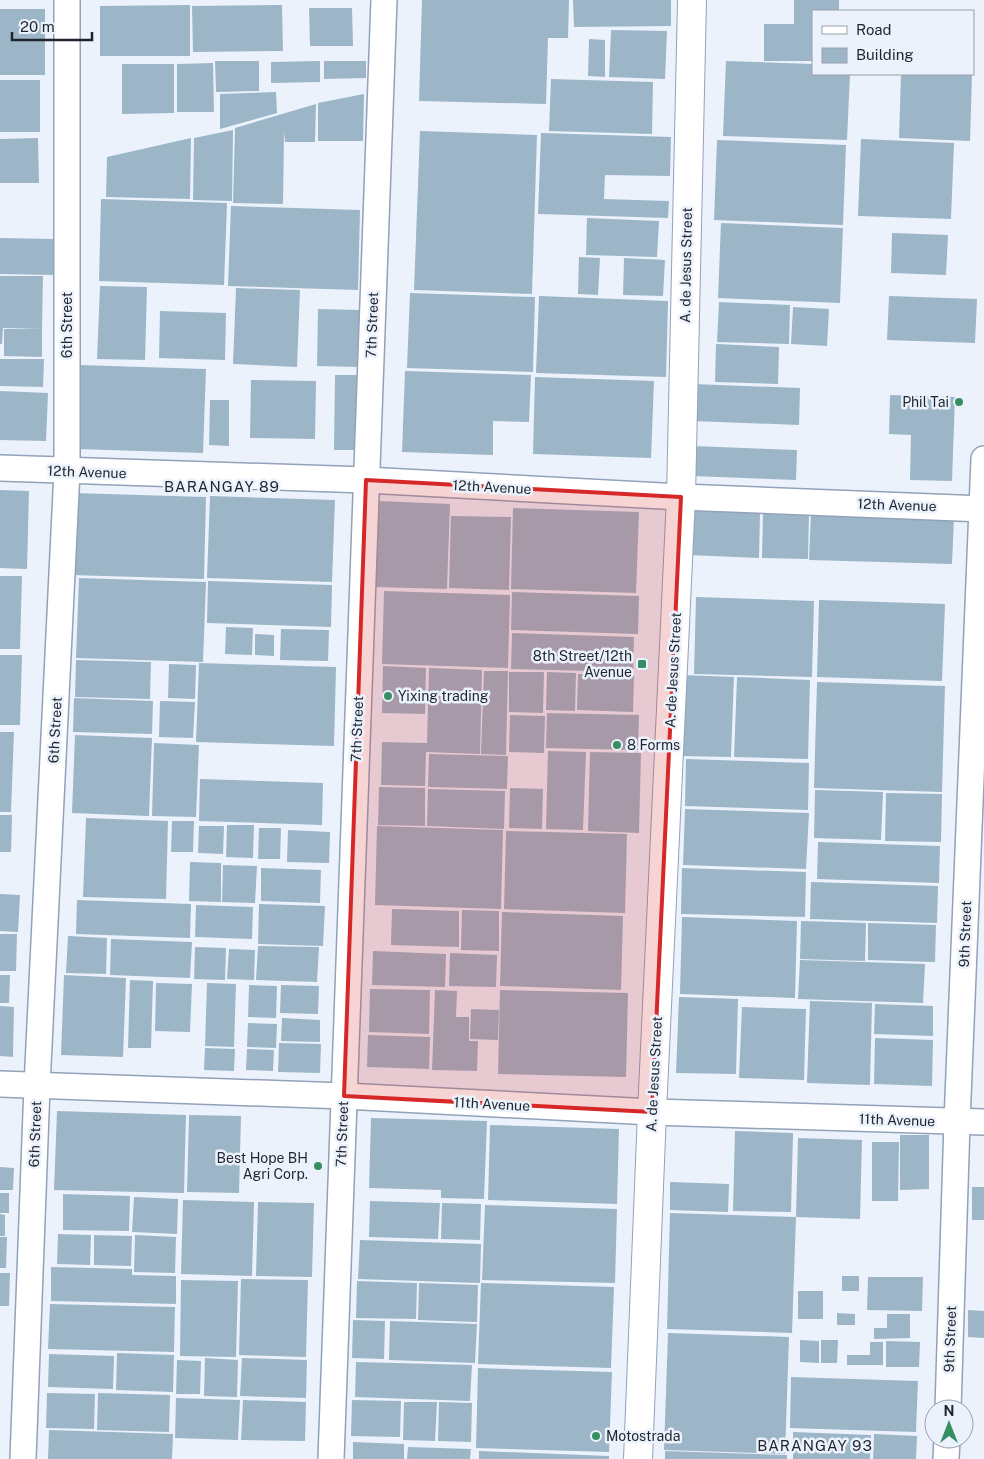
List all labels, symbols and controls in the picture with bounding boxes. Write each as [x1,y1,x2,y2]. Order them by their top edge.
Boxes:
scale bar [12,10,92,42]
legend [812,10,974,75]
text: 20 m [20,18,55,35]
text: Road [856,21,892,38]
text: Building [856,46,914,63]
street label: A. de Jesus Street [677,207,695,323]
street label: 6th Street [59,292,75,358]
street label: 7th Street [363,292,381,358]
place label: Phil Tai [902,394,949,410]
marker: Phil Tai [953,396,965,408]
street label: 12th Avenue [47,463,127,481]
street label: 12th Avenue [452,477,532,497]
district label: BARANGAY 89 [164,478,280,495]
street label: 12th Avenue [857,496,937,514]
street label: A. de Jesus Street [662,612,684,728]
place label: 8th Street/12th Avenue [533,648,632,680]
marker: 8th Street/12th Avenue [636,658,648,670]
place label: Yixing trading [398,688,489,704]
marker: Yixing trading [382,690,394,702]
street label: 6th Street [45,696,65,764]
street label: 7th Street [348,696,366,762]
place label: 8 Forms [627,737,680,753]
marker: 8 Forms [611,739,623,751]
street label: 9th Street [956,900,974,968]
street label: A. de Jesus Street [643,1016,665,1132]
street label: 11th Avenue [453,1094,531,1114]
street label: 6th Street [26,1100,44,1168]
street label: 7th Street [333,1101,351,1167]
street label: 11th Avenue [859,1111,936,1129]
place label: Best Hope BH Agri Corp. [217,1150,308,1182]
marker: Best Hope BH Agri Corp. [312,1160,324,1172]
street label: 9th Street [941,1305,959,1373]
north arrow [924,1399,974,1449]
text: N [944,1403,954,1419]
place label: Motostrada [606,1428,680,1444]
marker: Motostrada [590,1430,602,1442]
district label: BARANGAY 93 [757,1437,873,1454]

